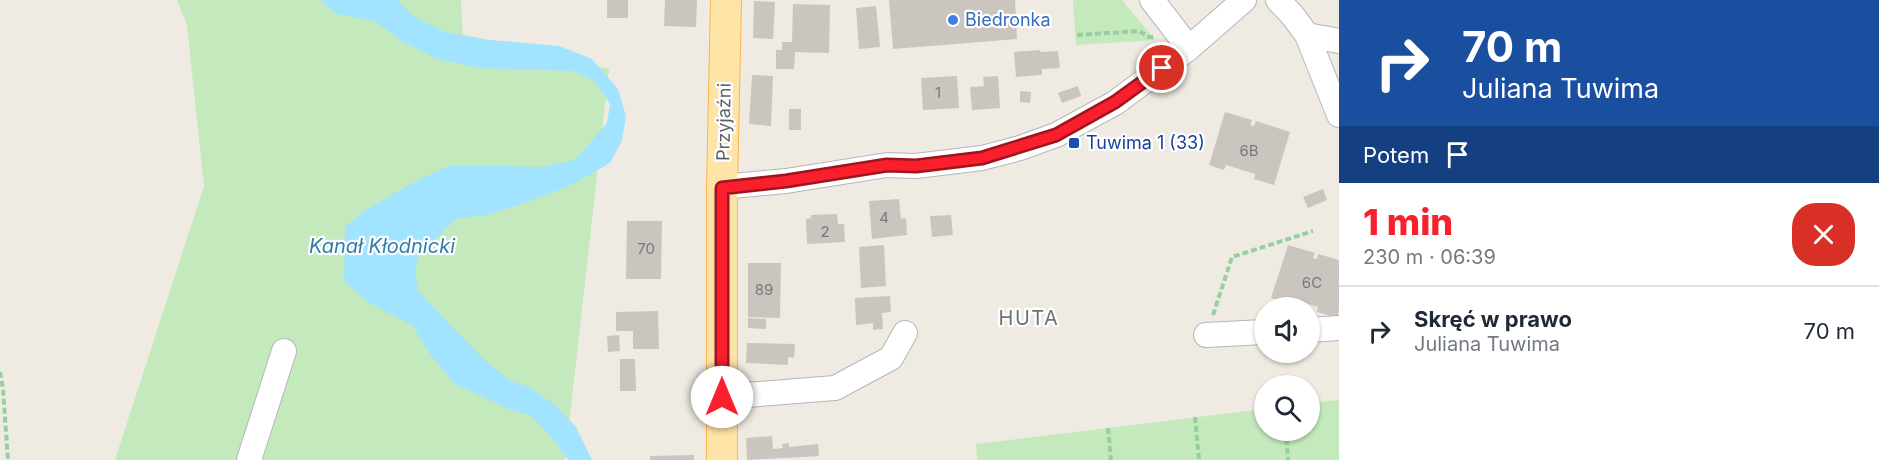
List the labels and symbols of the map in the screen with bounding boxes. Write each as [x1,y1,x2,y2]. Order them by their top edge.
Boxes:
place label: Biedronka [965,9,1051,30]
marker: Biedronka [946,13,960,27]
pin [1136,42,1187,93]
street label: Przyjaźni [712,83,735,161]
house number: 1 [935,83,941,102]
place label: Tuwima 1 (33) [1086,132,1205,153]
marker: Tuwima 1 (33) [1067,136,1081,150]
house number: 6B [1239,141,1259,160]
house number: 4 [879,208,889,227]
house number: 2 [820,222,830,241]
water label: Kanał Kłodnicki [309,234,456,258]
house number: 70 [637,239,655,258]
house number: 6C [1302,273,1322,292]
house number: 89 [755,280,773,299]
district label: HUTA [999,306,1059,330]
position arrow [690,365,754,429]

